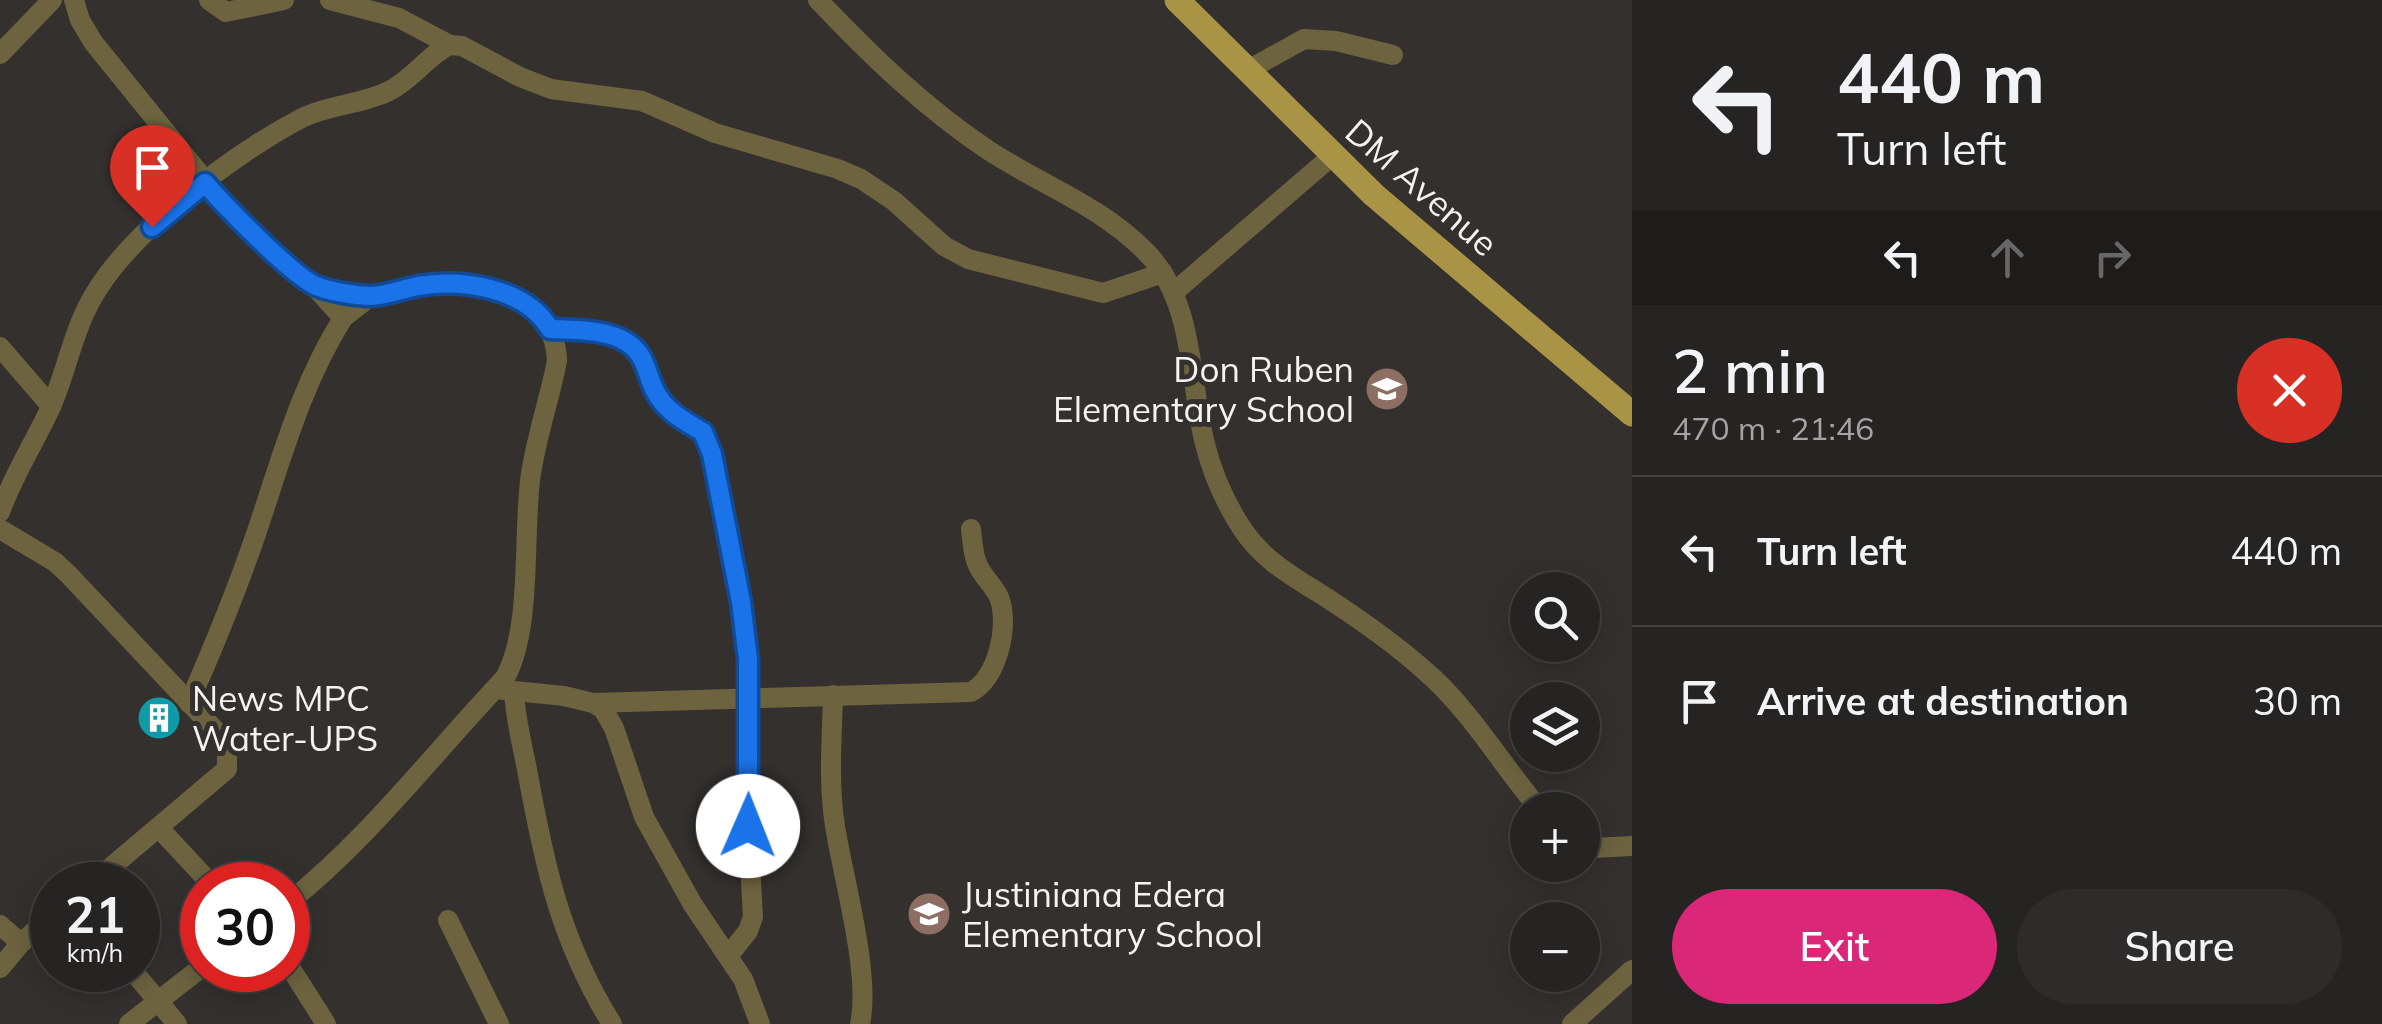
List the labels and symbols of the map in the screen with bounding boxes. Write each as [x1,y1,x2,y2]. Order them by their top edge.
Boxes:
street label: DM Avenue [1337,109,1507,265]
pin [110,125,195,228]
place label: Don Ruben Elementary School [1053,347,1354,431]
school or university icon: Don Ruben Elementary School [1364,366,1410,412]
place label: News MPC Water-UPS [192,676,378,760]
building icon: News MPC Water-UPS [136,695,182,741]
position arrow [696,774,800,878]
speed limit sign: 30 [180,862,310,992]
place label: Justiniana Edera Elementary School [962,872,1263,956]
school or university icon: Justiniana Edera Elementary School [906,891,952,937]

